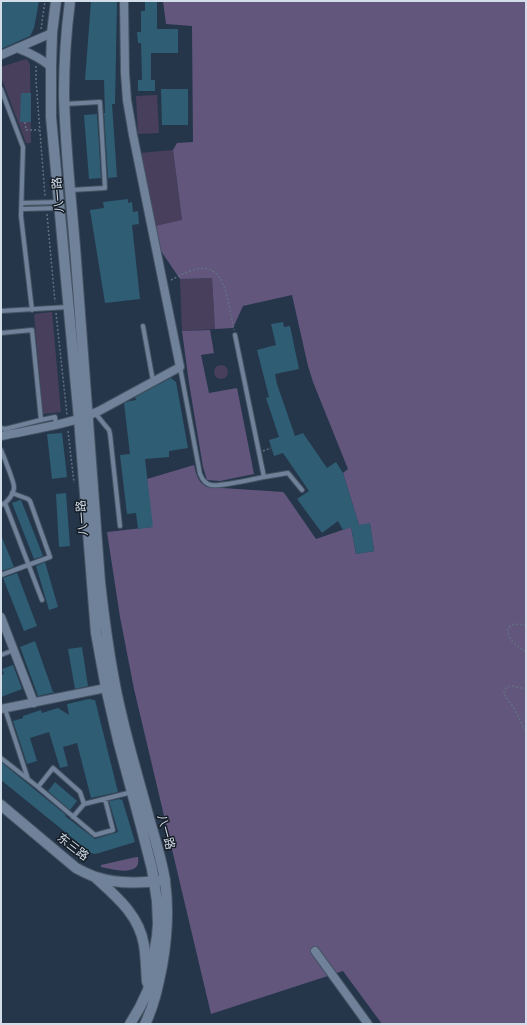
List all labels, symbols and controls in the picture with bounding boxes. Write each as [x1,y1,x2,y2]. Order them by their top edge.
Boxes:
street label: 八一路 [47,176,68,214]
street label: 八一路 [72,499,91,537]
street label: 八一路 [154,812,179,851]
street label: 东三路 [54,829,93,864]

